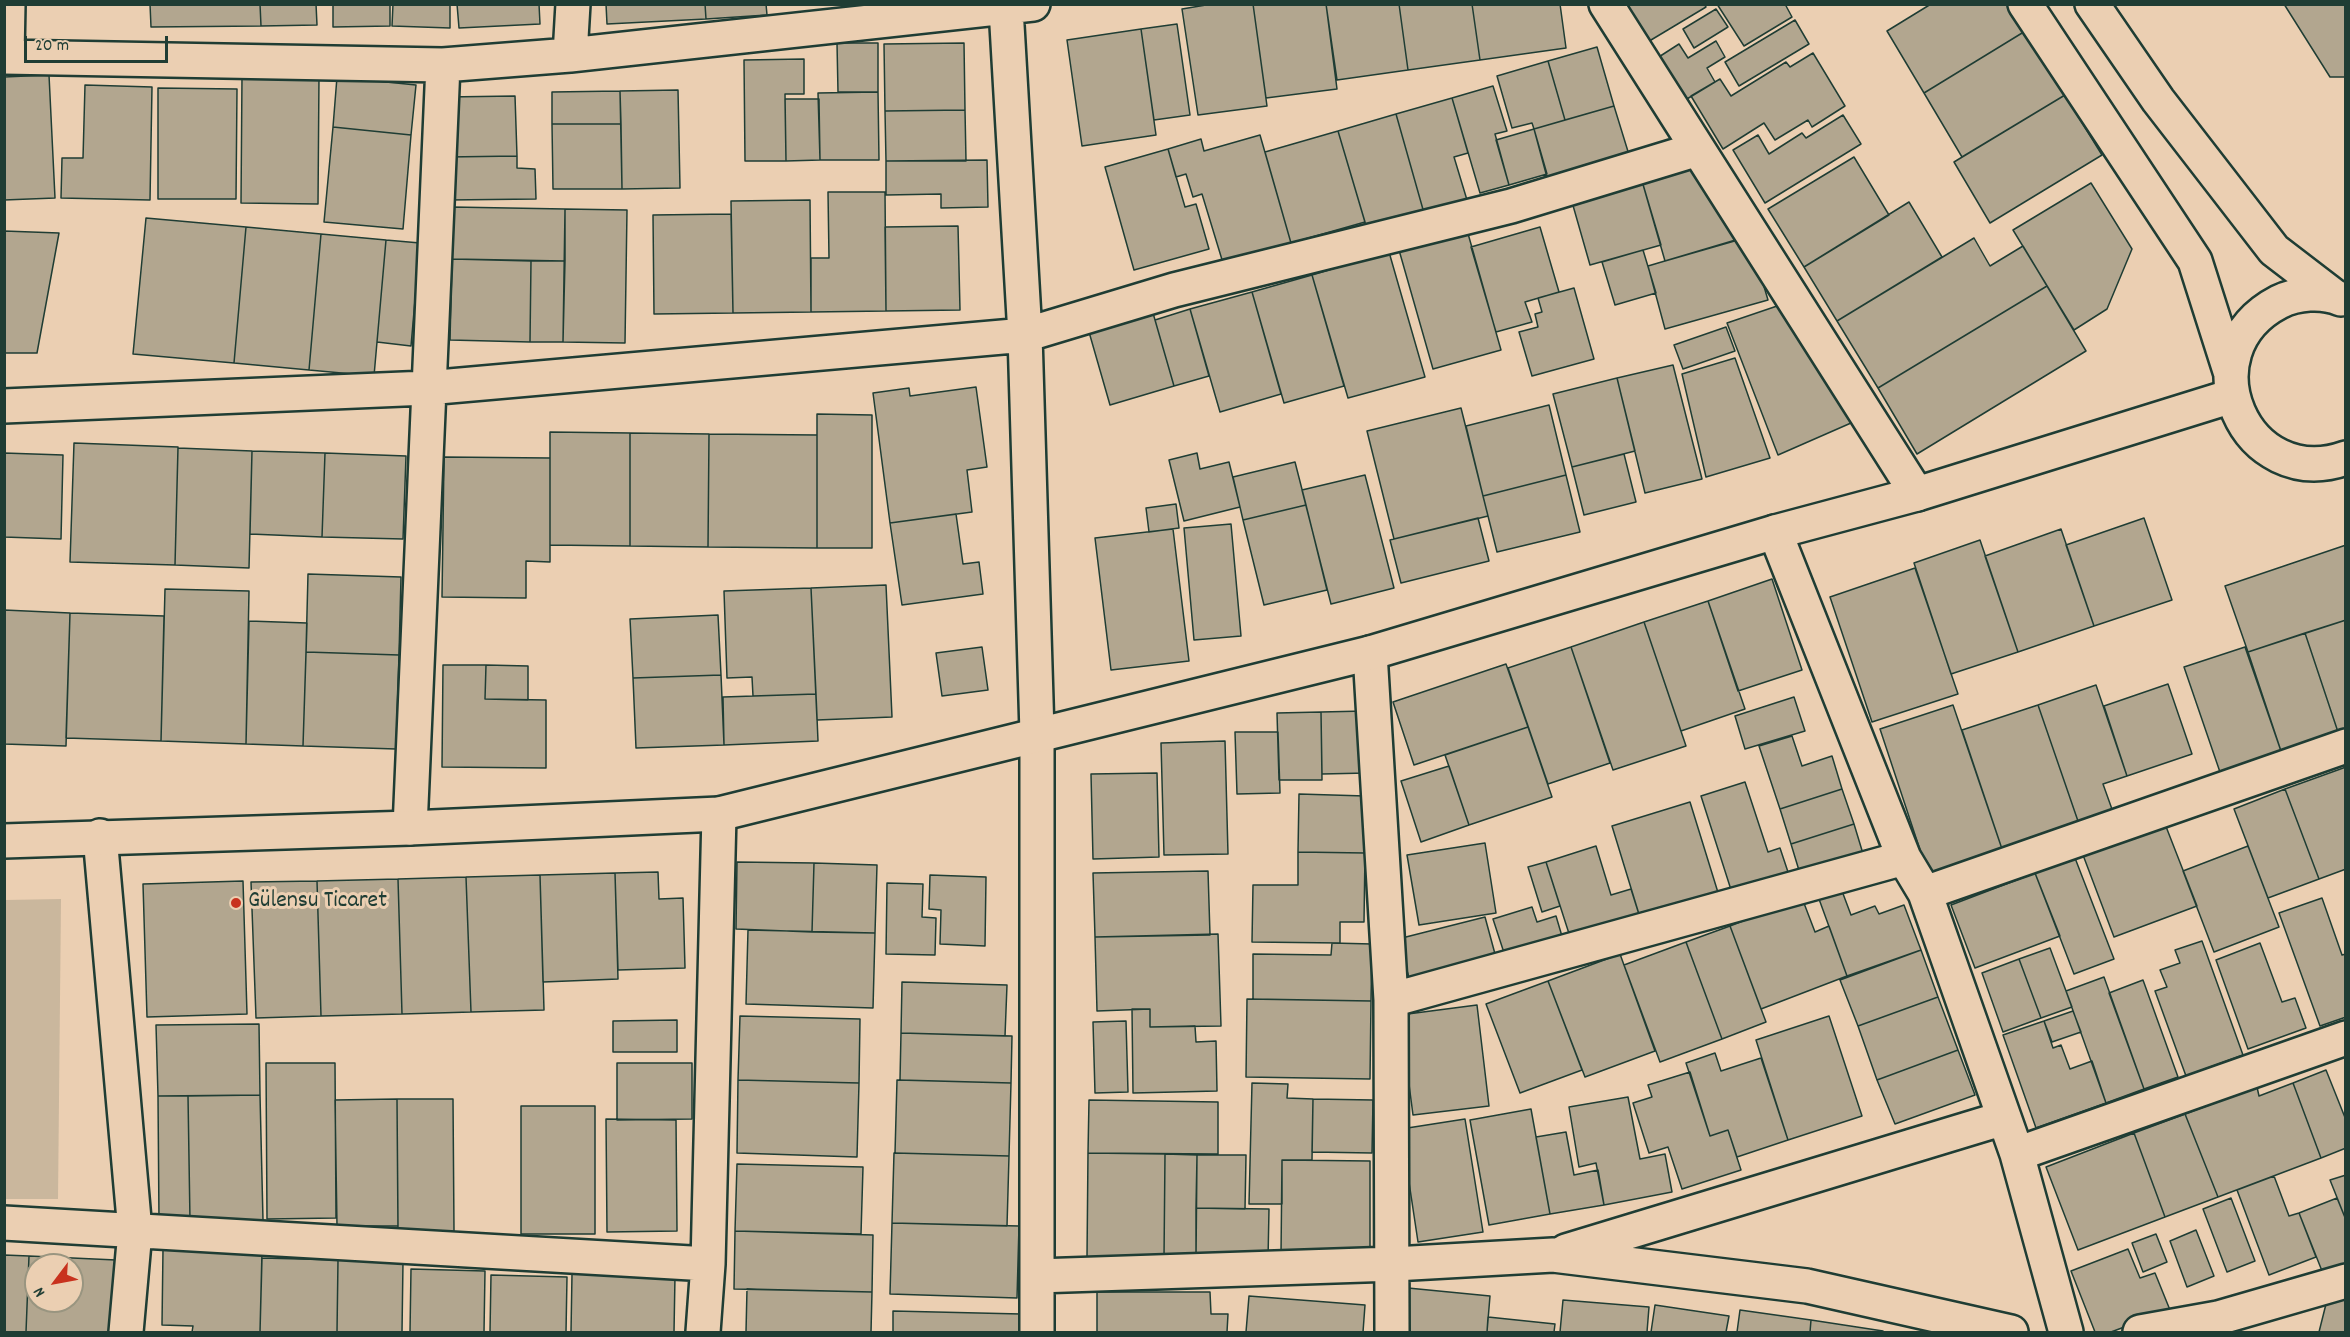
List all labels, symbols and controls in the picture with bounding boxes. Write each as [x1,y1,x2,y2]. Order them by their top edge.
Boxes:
scale bar [27,24,171,62]
text: 20 m [35,34,69,59]
place label: Gülensu Ticaret [248,889,387,917]
marker: Gülensu Ticaret [229,896,243,910]
north arrow [24,1253,84,1313]
text: N [28,1282,52,1301]

